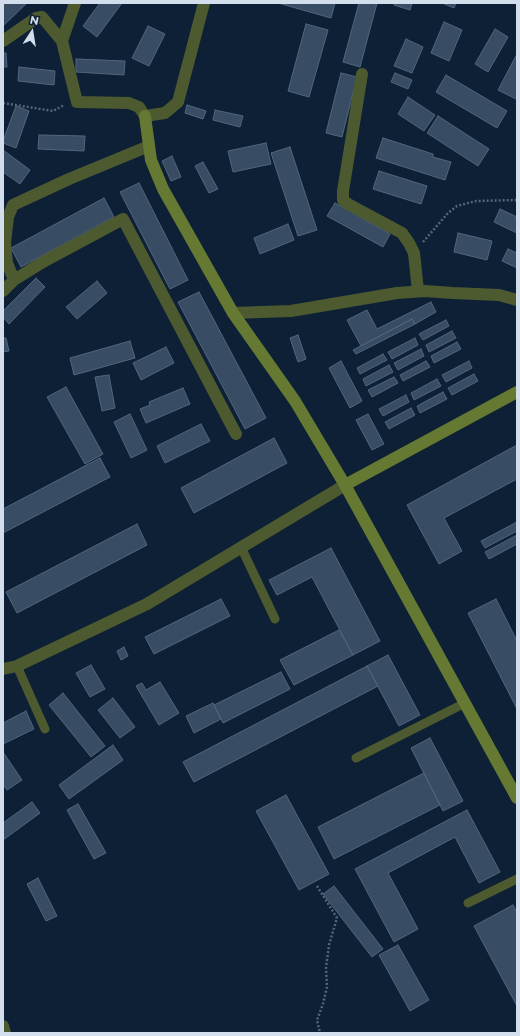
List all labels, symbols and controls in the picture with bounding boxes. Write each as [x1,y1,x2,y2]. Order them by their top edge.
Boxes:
north arrow [12,12,52,52]
text: N [29,12,40,28]

